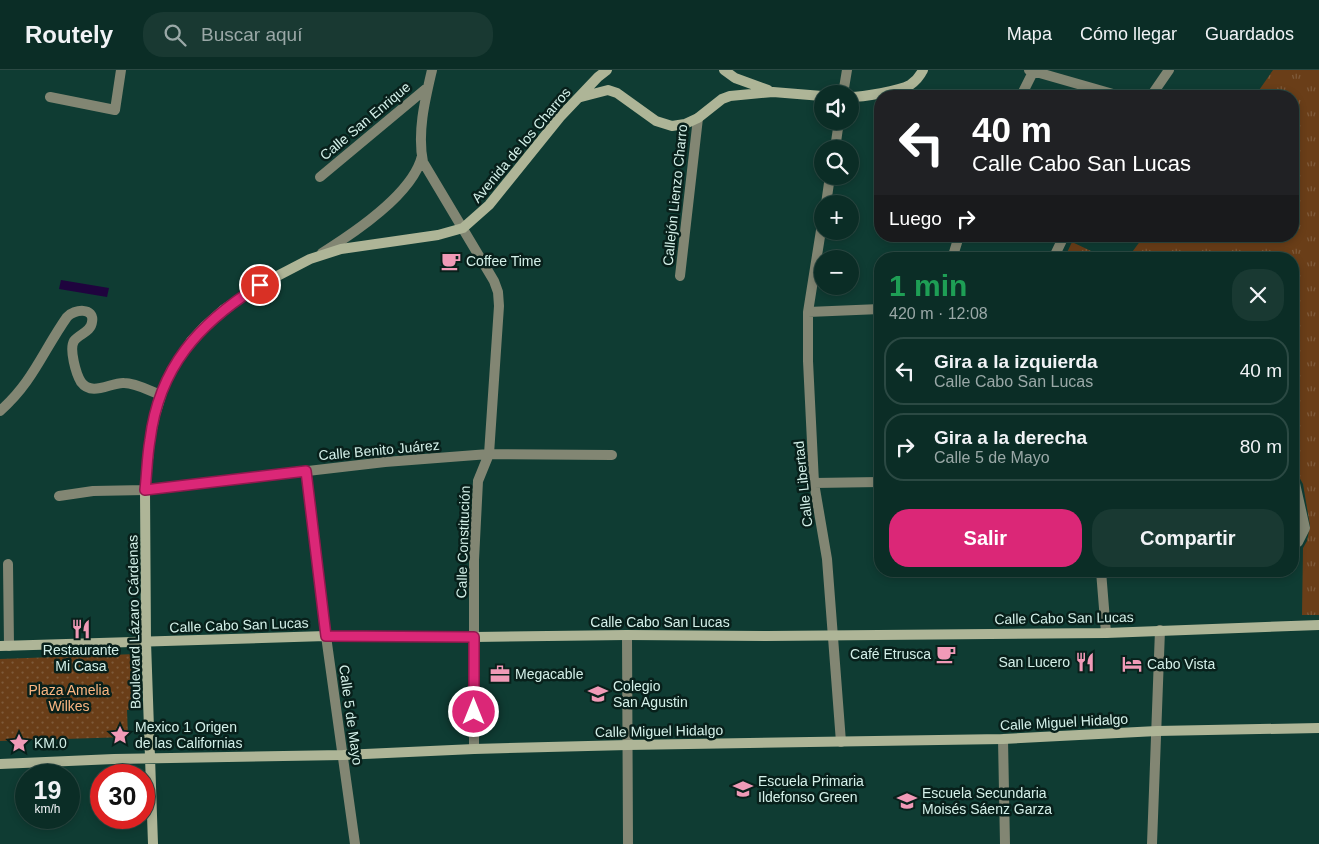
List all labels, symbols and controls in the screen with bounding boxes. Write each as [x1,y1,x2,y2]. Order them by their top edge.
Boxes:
search box [143,12,493,57]
text: Routely [25,21,113,48]
icon: search [161,21,189,49]
text: Buscar aquí [201,24,302,45]
text: Mapa [1007,24,1052,44]
text: Cómo llegar [1080,24,1177,44]
text: Guardados [1205,24,1294,44]
street label: Calle San Enrique [317,78,414,163]
street label: Avenida de los Charros [468,84,574,206]
map controls [814,85,859,295]
button: sound [814,85,859,130]
icon: left [889,110,954,175]
text: 40 m [972,110,1052,149]
street label: Callejón Lienzo Charro [660,123,690,267]
button: search [814,140,859,185]
text: Calle Cabo San Lucas [972,151,1191,176]
button: + [814,195,859,240]
icon: right [952,205,980,233]
text: Luego [889,208,942,229]
cafe icon: Coffee Time [440,250,462,272]
button: − [814,250,859,295]
place label: Coffee Time [466,253,541,269]
pin [239,264,281,306]
text: 1 min [889,269,967,302]
button: close [1232,269,1284,321]
icon: arrive [246,271,274,299]
text: 420 m · 12:08 [889,305,988,322]
text: Gira a la izquierda [934,351,1098,372]
icon: left [891,357,919,385]
text: 40 m [1240,360,1282,381]
text: Calle Cabo San Lucas [934,373,1093,390]
text: Gira a la derecha [934,427,1087,448]
icon: right [891,433,919,461]
text: 80 m [1240,436,1282,457]
street label: Calle Benito Juárez [318,437,440,463]
street label: Calle Libertad [791,440,815,528]
text: Calle 5 de Mayo [934,449,1050,466]
street label: Calle Constitución [453,485,473,599]
button: Salir [889,509,1082,567]
button: Compartir [1092,509,1284,567]
street label: Boulevard Lázaro Cárdenas [124,535,144,709]
street label: Calle Cabo San Lucas [994,609,1134,627]
street label: Calle Cabo San Lucas [590,614,730,630]
street label: Calle Cabo San Lucas [169,615,309,635]
restaurant icon: Restaurante Mi Casa [70,618,92,640]
place label: Restaurante Mi Casa [43,642,119,674]
cafe icon: Café Etrusca [935,643,957,665]
place label: Café Etrusca [850,646,931,662]
restaurant icon: San Lucero [1074,651,1096,673]
hotel icon: Cabo Vista [1121,653,1143,675]
place label: San Lucero [998,654,1070,670]
place label: Cabo Vista [1147,656,1215,672]
office icon: Megacable [489,663,511,685]
street label: Calle 5 de Mayo [336,664,366,766]
place label: Megacable [515,666,584,682]
place label: Colegio San Agustin [613,678,688,710]
park label: Plaza Amelia Wilkes [29,682,110,714]
school or university icon: Colegio San Agustin [587,683,609,705]
position arrow [447,685,499,737]
street label: Calle Miguel Hidalgo [999,711,1129,733]
place label: Mexico 1 Origen de las Californias [135,719,242,751]
street label: Calle Miguel Hidalgo [595,722,724,740]
place icon: Mexico 1 Origen de las Californias [109,724,131,746]
place icon: KM.0 [8,732,30,754]
place label: KM.0 [34,735,67,751]
speed limit sign: 30 [90,764,155,829]
place label: Escuela Primaria Ildefonso Green [758,773,864,805]
text: 19 [34,776,61,804]
school or university icon: Escuela Primaria Ildefonso Green [732,778,754,800]
place label: Escuela Secundaria Moisés Sáenz Garza [922,785,1052,817]
school or university icon: Escuela Secundaria Moisés Sáenz Garza [896,790,918,812]
text: km/h [34,802,61,816]

